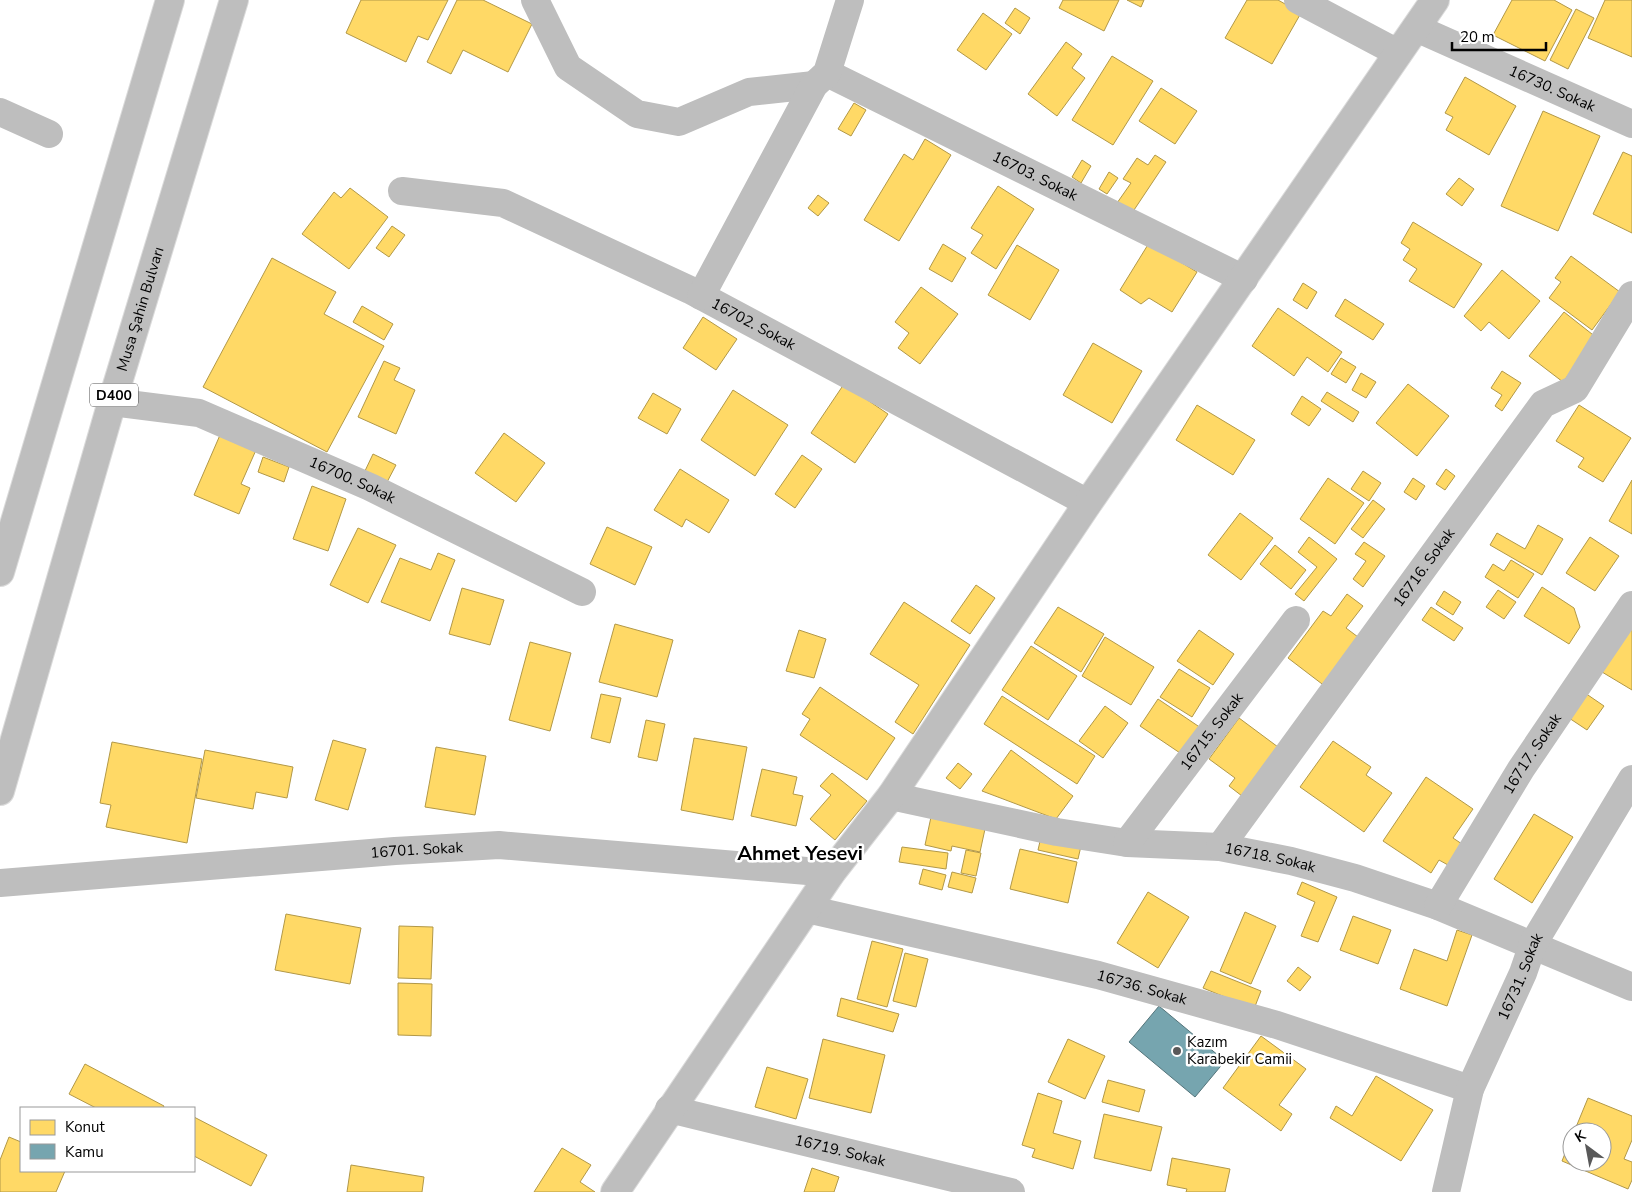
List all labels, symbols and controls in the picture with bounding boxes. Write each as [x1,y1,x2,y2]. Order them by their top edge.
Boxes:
scale bar [1452,20,1546,52]
text: 20 m [1460,27,1495,47]
street label: 16730. Sokak [1506,61,1599,117]
street label: 16703. Sokak [989,146,1081,205]
street label: Musa Şahin Bulvarı [112,244,169,374]
street label: 16702. Sokak [708,293,800,355]
road number: D400 [90,384,138,406]
street label: 16700. Sokak [306,452,399,508]
street label: 16716. Sokak [1388,524,1460,611]
street label: 16715. Sokak [1176,688,1248,774]
street label: 16717. Sokak [1498,709,1566,798]
street label: 16701. Sokak [370,837,464,863]
street label: 16718. Sokak [1223,838,1318,877]
district label: Ahmet Yesevi [737,840,863,867]
street label: 16731. Sokak [1493,929,1548,1023]
street label: 16736. Sokak [1095,965,1190,1010]
place label: Kazım Karabekir Camii [1187,1032,1292,1069]
marker: Kazım Karabekir Camii [1171,1045,1183,1057]
legend [20,1107,195,1172]
text: Konut [65,1117,105,1137]
north arrow [1562,1122,1612,1172]
text: K [1571,1126,1590,1147]
street label: 16719. Sokak [793,1130,888,1171]
text: Kamu [65,1142,104,1162]

